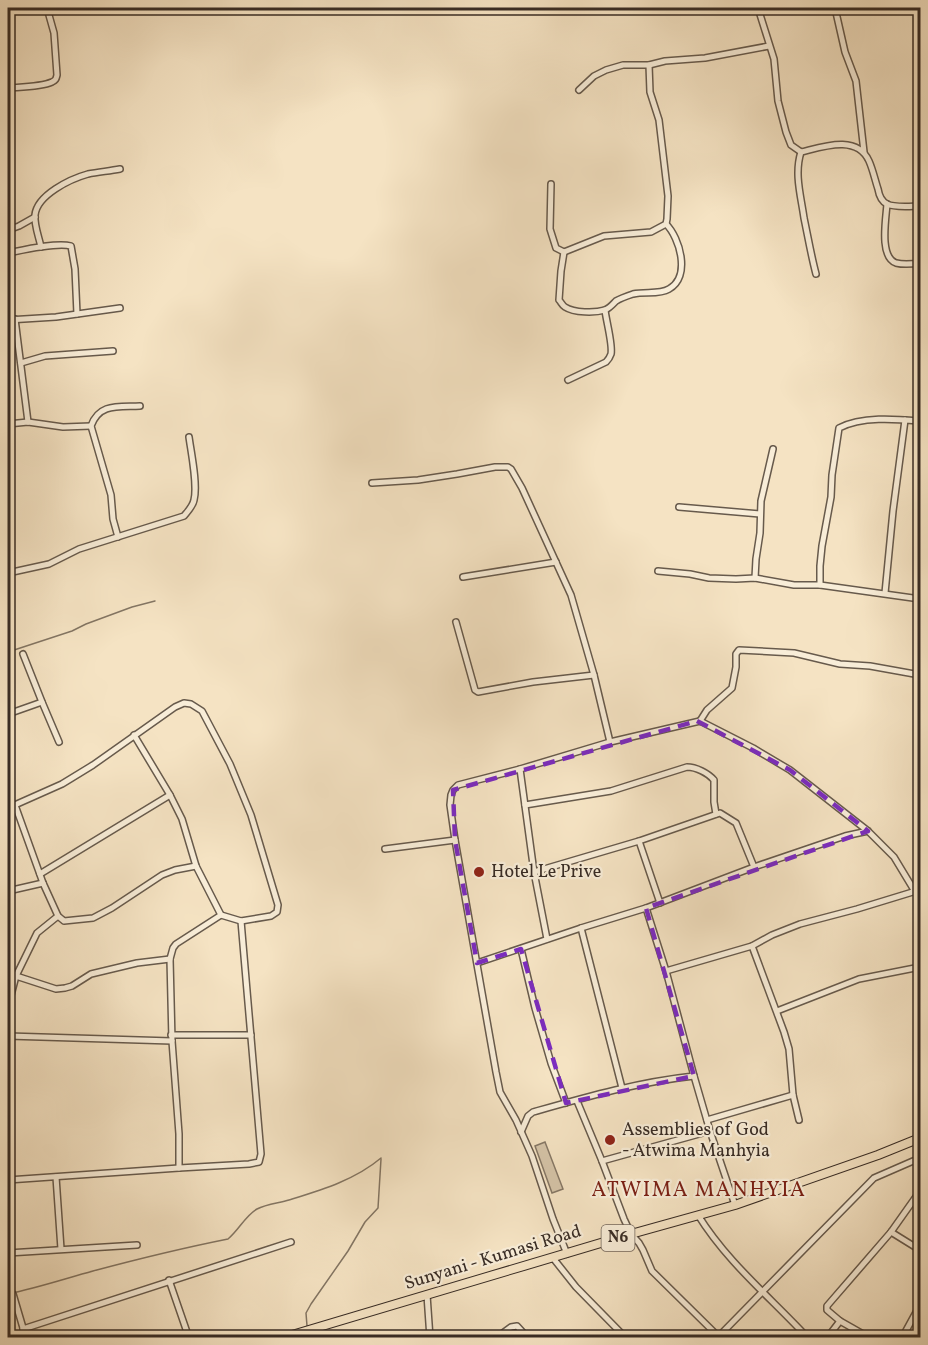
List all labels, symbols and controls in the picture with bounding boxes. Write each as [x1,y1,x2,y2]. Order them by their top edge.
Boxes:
place label: Hotel Le Prive [491,860,601,885]
marker: Hotel Le Prive [472,865,486,879]
place label: Assemblies of God - Atwima Manhyia [622,1118,770,1164]
marker: Assemblies of God - Atwima Manhyia [603,1133,617,1147]
district label: ATWIMA MANHYIA [592,1176,806,1205]
street label: Sunyani - Kumasi Road [402,1219,584,1297]
road number: N6 [602,1225,634,1251]

